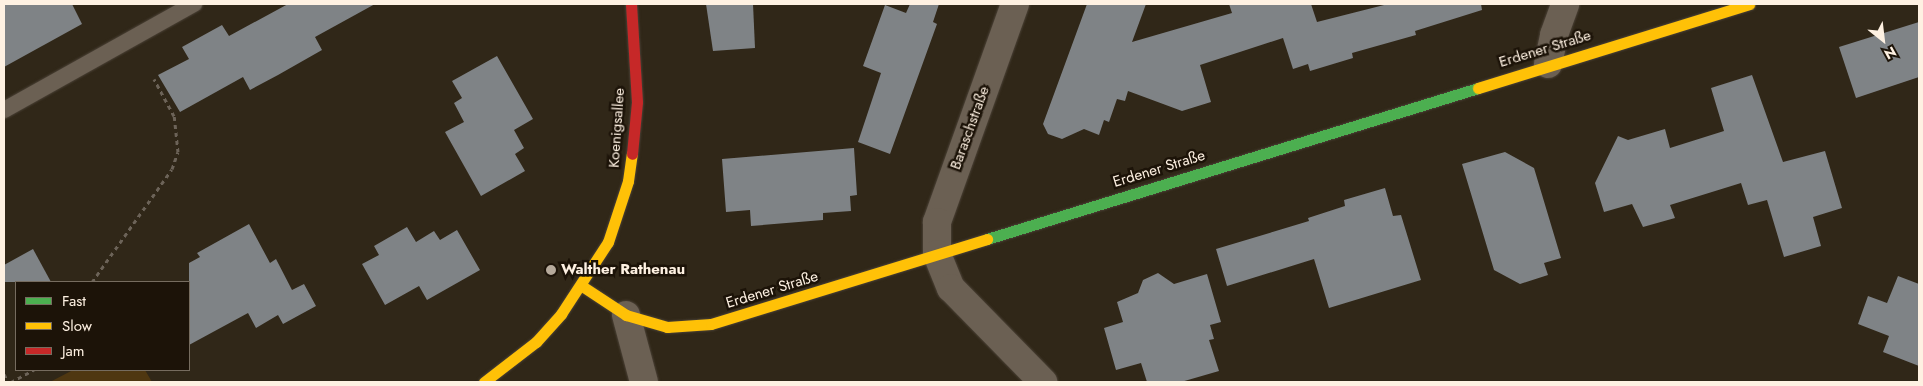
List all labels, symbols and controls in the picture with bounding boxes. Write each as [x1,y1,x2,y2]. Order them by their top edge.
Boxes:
north arrow [1858,15,1908,65]
street label: Erdener Straße [1497,26,1593,72]
text: N [1881,42,1900,65]
street label: Baraschstraße [947,84,993,172]
street label: Koenigsallee [605,88,629,168]
street label: Erdener Straße [1111,146,1207,192]
place label: Walther Rathenau [561,261,685,279]
marker: Walther Rathenau [545,264,557,276]
street label: Erdener Straße [724,267,820,313]
legend [15,281,190,371]
text: Fast [62,290,86,312]
text: Slow [62,315,92,337]
text: Jam [62,340,85,362]

